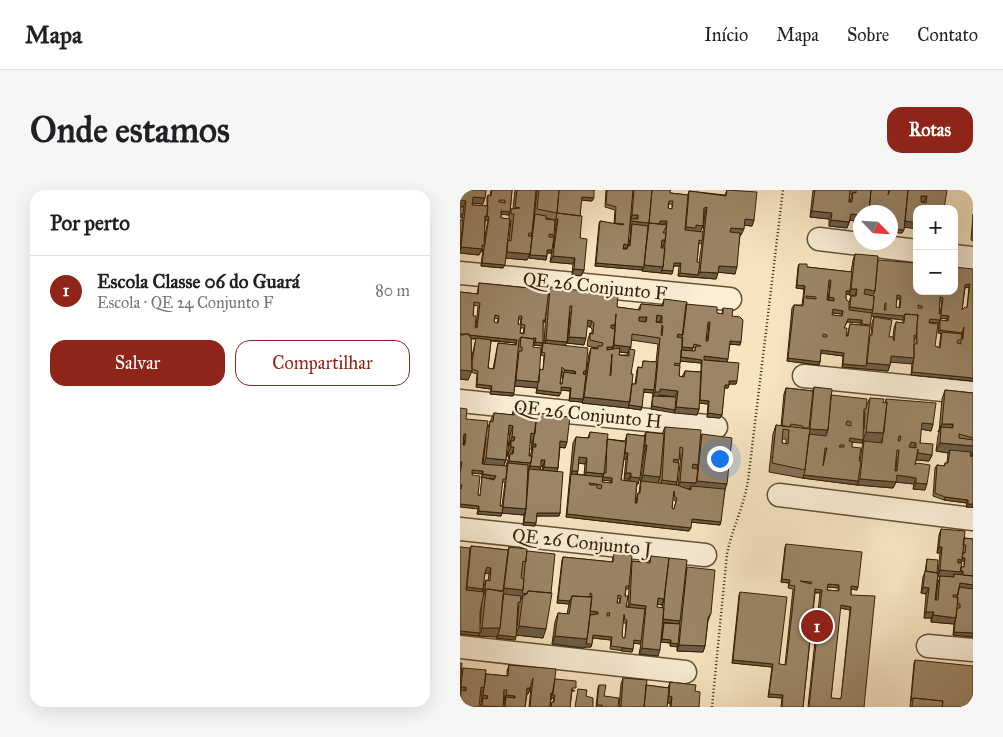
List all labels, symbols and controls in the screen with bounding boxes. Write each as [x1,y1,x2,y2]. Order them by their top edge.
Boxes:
text: Mapa [25,20,82,50]
text: Início [704,24,748,46]
text: Mapa [776,24,819,46]
text: Sobre [847,24,889,46]
text: Contato [917,24,978,46]
button: Rotas [887,107,973,153]
text: Onde estamos [30,109,230,152]
north arrow [853,205,898,250]
map controls [913,205,958,295]
button: + [913,205,958,250]
text: Por perto [50,210,130,236]
button: − [913,250,958,295]
street label: QE 26 Conjunto F [522,267,669,305]
text: Escola Classe 06 do Guará [97,270,300,293]
text: 1 [63,281,69,300]
text: 80 m [375,281,410,300]
text: Escola · QE 24 Conjunto F [97,293,273,312]
button: Salvar [50,340,225,386]
button: Compartilhar [235,340,410,386]
street label: QE 26 Conjunto H [513,395,663,433]
your location [707,446,733,472]
street label: QE 26 Conjunto J [511,523,653,562]
pin: 1 [801,607,833,645]

